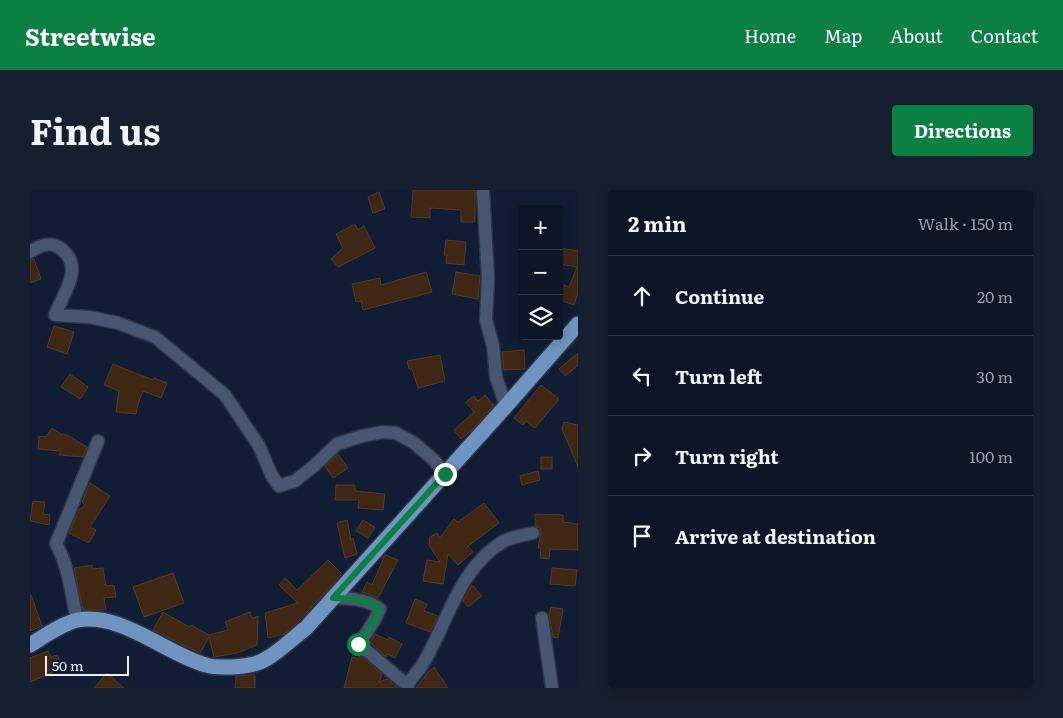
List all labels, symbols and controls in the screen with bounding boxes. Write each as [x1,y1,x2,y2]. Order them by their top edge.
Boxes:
text: Streetwise [25,18,155,53]
text: Home [744,22,796,49]
text: Map [824,22,862,49]
text: About [890,22,943,49]
text: Contact [971,22,1038,49]
text: Find us [30,104,160,156]
button: Directions [892,105,1033,156]
map controls [518,205,563,340]
button: + [518,205,563,250]
text: 2 min [628,207,687,238]
text: Walk · 150 m [918,211,1013,235]
button: − [518,250,563,295]
icon: ahead [628,282,656,310]
text: Continue [675,282,764,310]
text: 20 m [977,284,1013,308]
button: layers [518,295,563,340]
icon: left [628,362,656,390]
text: Turn left [675,362,762,390]
text: 30 m [976,364,1013,388]
icon: right [628,442,656,470]
text: Turn right [675,442,779,470]
text: 100 m [969,444,1013,468]
route end [434,463,457,486]
icon: arrive [628,522,656,550]
text: Arrive at destination [675,522,876,550]
route start [347,633,370,656]
scale bar [45,653,129,676]
text: 50 m [52,655,84,675]

